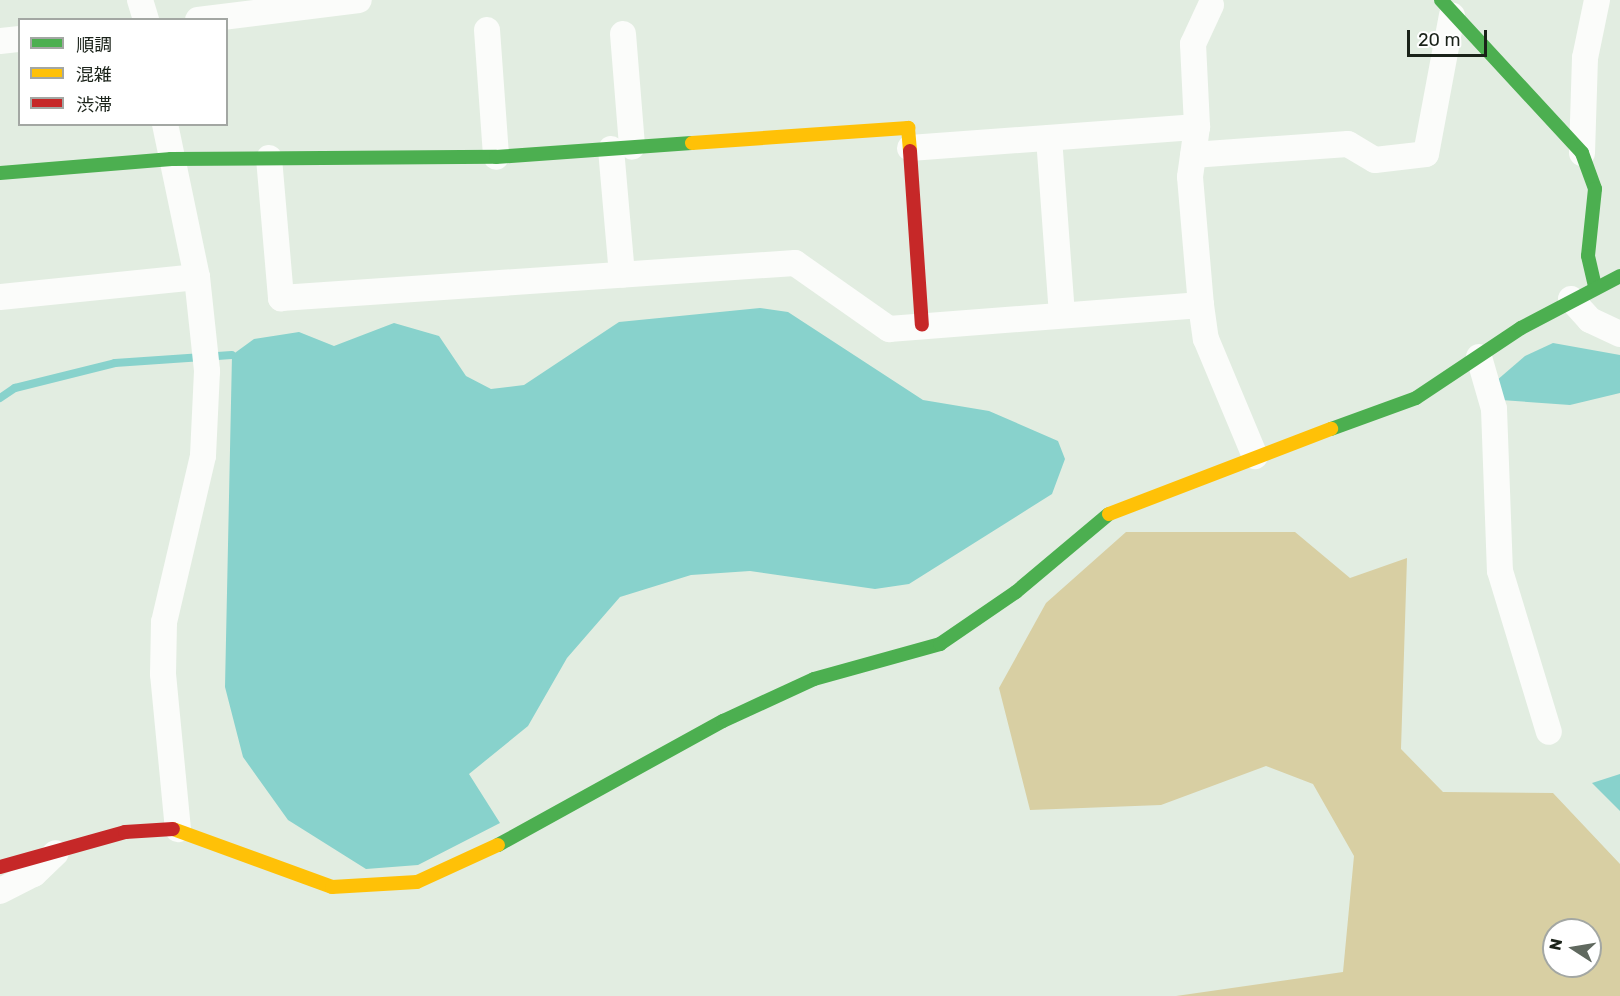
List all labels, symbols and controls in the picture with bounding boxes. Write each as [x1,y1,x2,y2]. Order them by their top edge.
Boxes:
legend [18,18,228,126]
scale bar [1410,18,1490,56]
text: 20 m [1418,29,1460,51]
text: 順調 [76,34,112,56]
text: 混雑 [76,64,112,86]
text: 渋滞 [76,94,112,116]
north arrow [1542,918,1602,978]
text: N [1545,937,1566,952]

